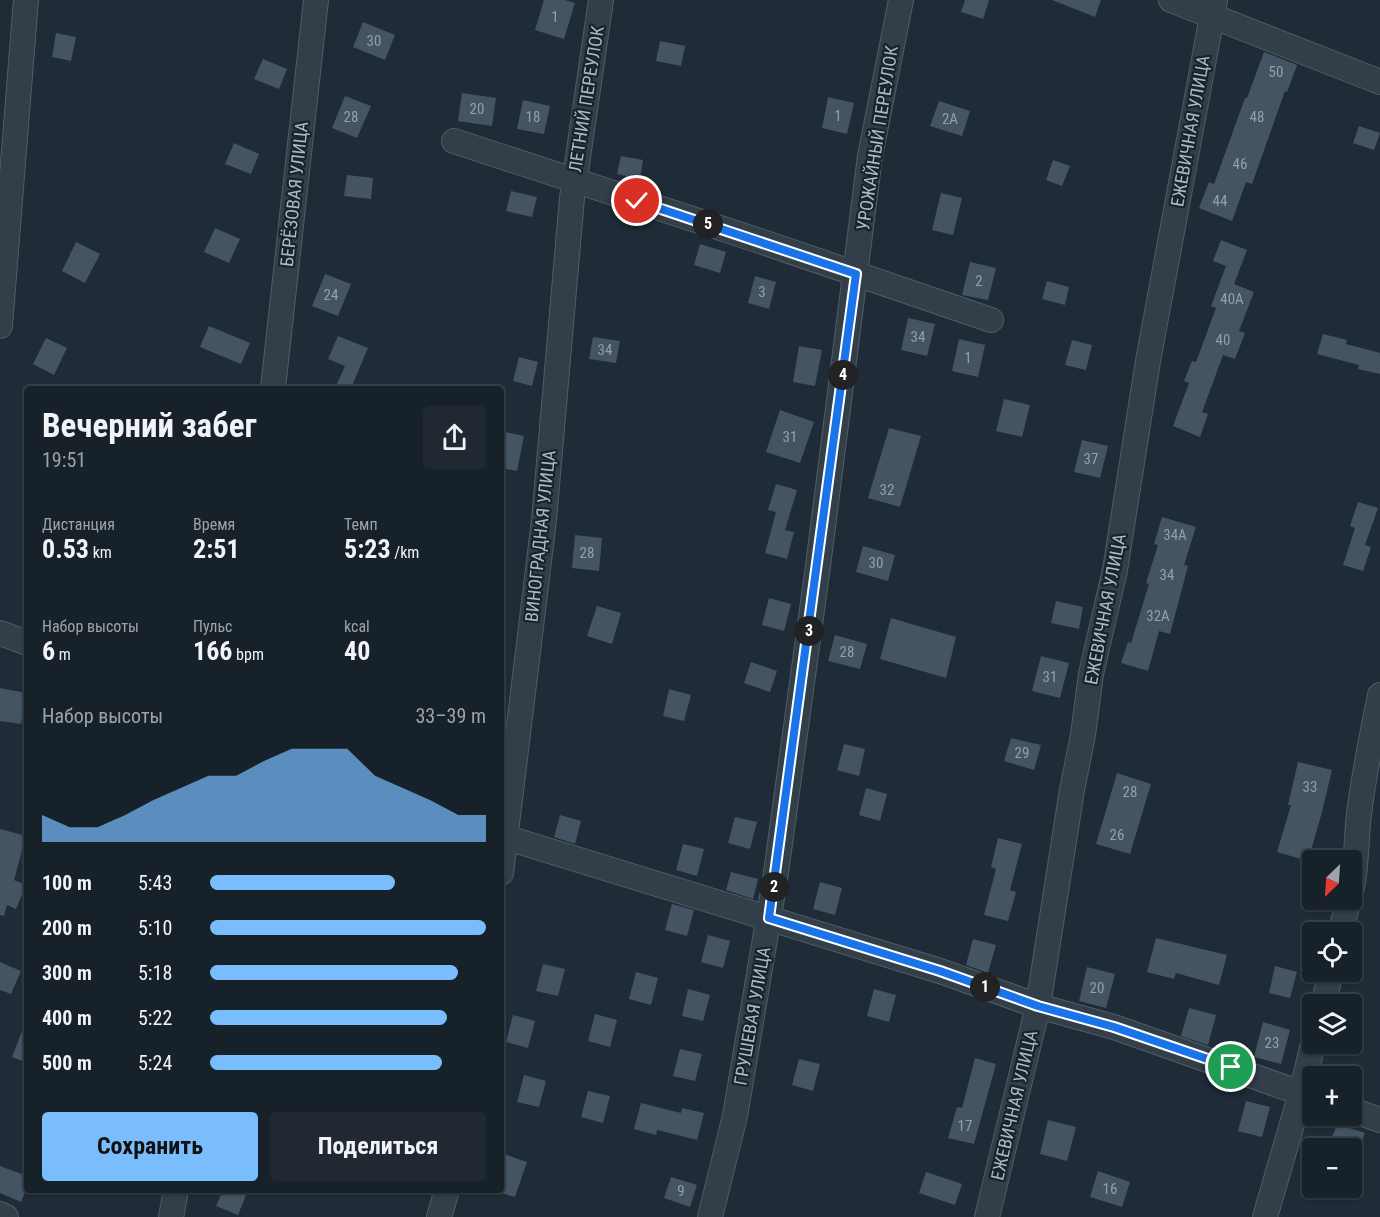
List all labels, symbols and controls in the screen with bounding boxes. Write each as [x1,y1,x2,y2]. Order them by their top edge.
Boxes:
house number: 1 [551,8,559,26]
street label: ЛЕТНИЙ ПЕРЕУЛОК [564,24,608,174]
house number: 30 [367,32,381,50]
street label: УРОЖАЙНЫЙ ПЕРЕУЛОК [852,44,902,232]
street label: ЕЖЕВИЧНАЯ УЛИЦА [1166,53,1214,208]
house number: 50 [1269,63,1283,81]
house number: 20 [470,100,484,118]
house number: 1 [834,107,842,125]
house number: 28 [344,108,358,126]
house number: 18 [526,108,540,126]
house number: 48 [1250,108,1264,126]
house number: 2А [942,110,958,128]
street label: БЕРЁЗОВАЯ УЛИЦА [276,120,312,268]
house number: 46 [1233,155,1247,173]
pin [611,175,662,226]
icon: check [620,184,653,217]
house number: 44 [1213,192,1227,210]
pin: 5 [693,209,723,239]
text: 5 [704,214,712,233]
house number: 2 [975,272,983,290]
house number: 3 [758,283,766,301]
house number: 24 [324,286,338,304]
house number: 40А [1220,290,1244,308]
house number: 34 [911,328,925,346]
house number: 40 [1216,331,1230,349]
house number: 34 [598,341,612,359]
house number: 1 [964,349,972,367]
pin: 4 [828,360,858,390]
text: 4 [839,365,847,384]
text: Вечерний забег [42,406,257,445]
button: share [423,406,486,469]
house number: 31 [783,428,797,446]
text: 19:51 [42,448,86,472]
street label: ВИНОГРАДНАЯ УЛИЦА [521,448,560,623]
house number: 37 [1084,450,1098,468]
house number: 32 [880,481,894,499]
text: Дистанция [42,515,115,534]
text: Время [193,515,235,534]
text: Темп [344,515,378,534]
house number: 34А [1163,526,1187,544]
street label: ЕЖЕВИЧНАЯ УЛИЦА [1080,531,1130,686]
text: 0.53 [42,534,89,564]
text: 2:51 [193,534,240,564]
text: 5:23 [344,534,391,564]
text: km [89,543,112,562]
text: /km [391,543,419,562]
house number: 28 [580,544,594,562]
house number: 30 [869,554,883,572]
house number: 34 [1160,566,1174,584]
house number: 32А [1146,607,1170,625]
pin: 3 [794,616,824,646]
text: Набор высоты [42,617,139,636]
text: Пульс [193,617,232,636]
text: kcal [344,617,370,636]
text: 3 [805,621,813,640]
text: 6 [42,636,55,666]
text: 166 [193,636,232,666]
text: 40 [344,636,370,666]
house number: 28 [840,643,854,661]
text: m [55,645,71,664]
text: bpm [232,645,264,664]
house number: 31 [1043,668,1057,686]
text: Набор высоты [42,704,163,728]
text: 33–39 m [415,704,486,728]
house number: 29 [1015,744,1029,762]
house number: 33 [1303,778,1317,796]
house number: 28 [1123,783,1137,801]
house number: 26 [1110,826,1124,844]
north arrow [1302,850,1362,910]
map controls [1302,850,1362,1198]
text: 100 m [42,871,92,895]
text: 5:43 [138,871,172,895]
pin: 2 [759,872,789,902]
text: 2 [770,877,778,896]
text: 200 m [42,916,92,940]
text: 5:10 [138,916,172,940]
button: locate [1302,922,1362,982]
street label: ГРУШЕВАЯ УЛИЦА [729,944,775,1087]
text: 300 m [42,961,92,985]
text: 5:18 [138,961,172,985]
pin: 1 [970,972,1000,1002]
text: 1 [981,977,989,996]
house number: 20 [1090,979,1104,997]
button: layers [1302,994,1362,1054]
text: 400 m [42,1006,92,1030]
text: 5:22 [138,1006,172,1030]
street label: ЕЖЕВИЧНАЯ УЛИЦА [987,1027,1042,1182]
house number: 23 [1265,1034,1279,1052]
pin [1205,1041,1256,1092]
icon: arrive [1214,1050,1247,1083]
text: 500 m [42,1051,92,1075]
text: 5:24 [138,1051,172,1075]
button: + [1302,1066,1362,1126]
button: Сохранить [42,1112,258,1181]
button: Поделиться [270,1112,486,1181]
house number: 17 [958,1117,972,1135]
button: − [1302,1138,1362,1198]
house number: 16 [1103,1180,1117,1198]
house number: 9 [677,1182,685,1200]

